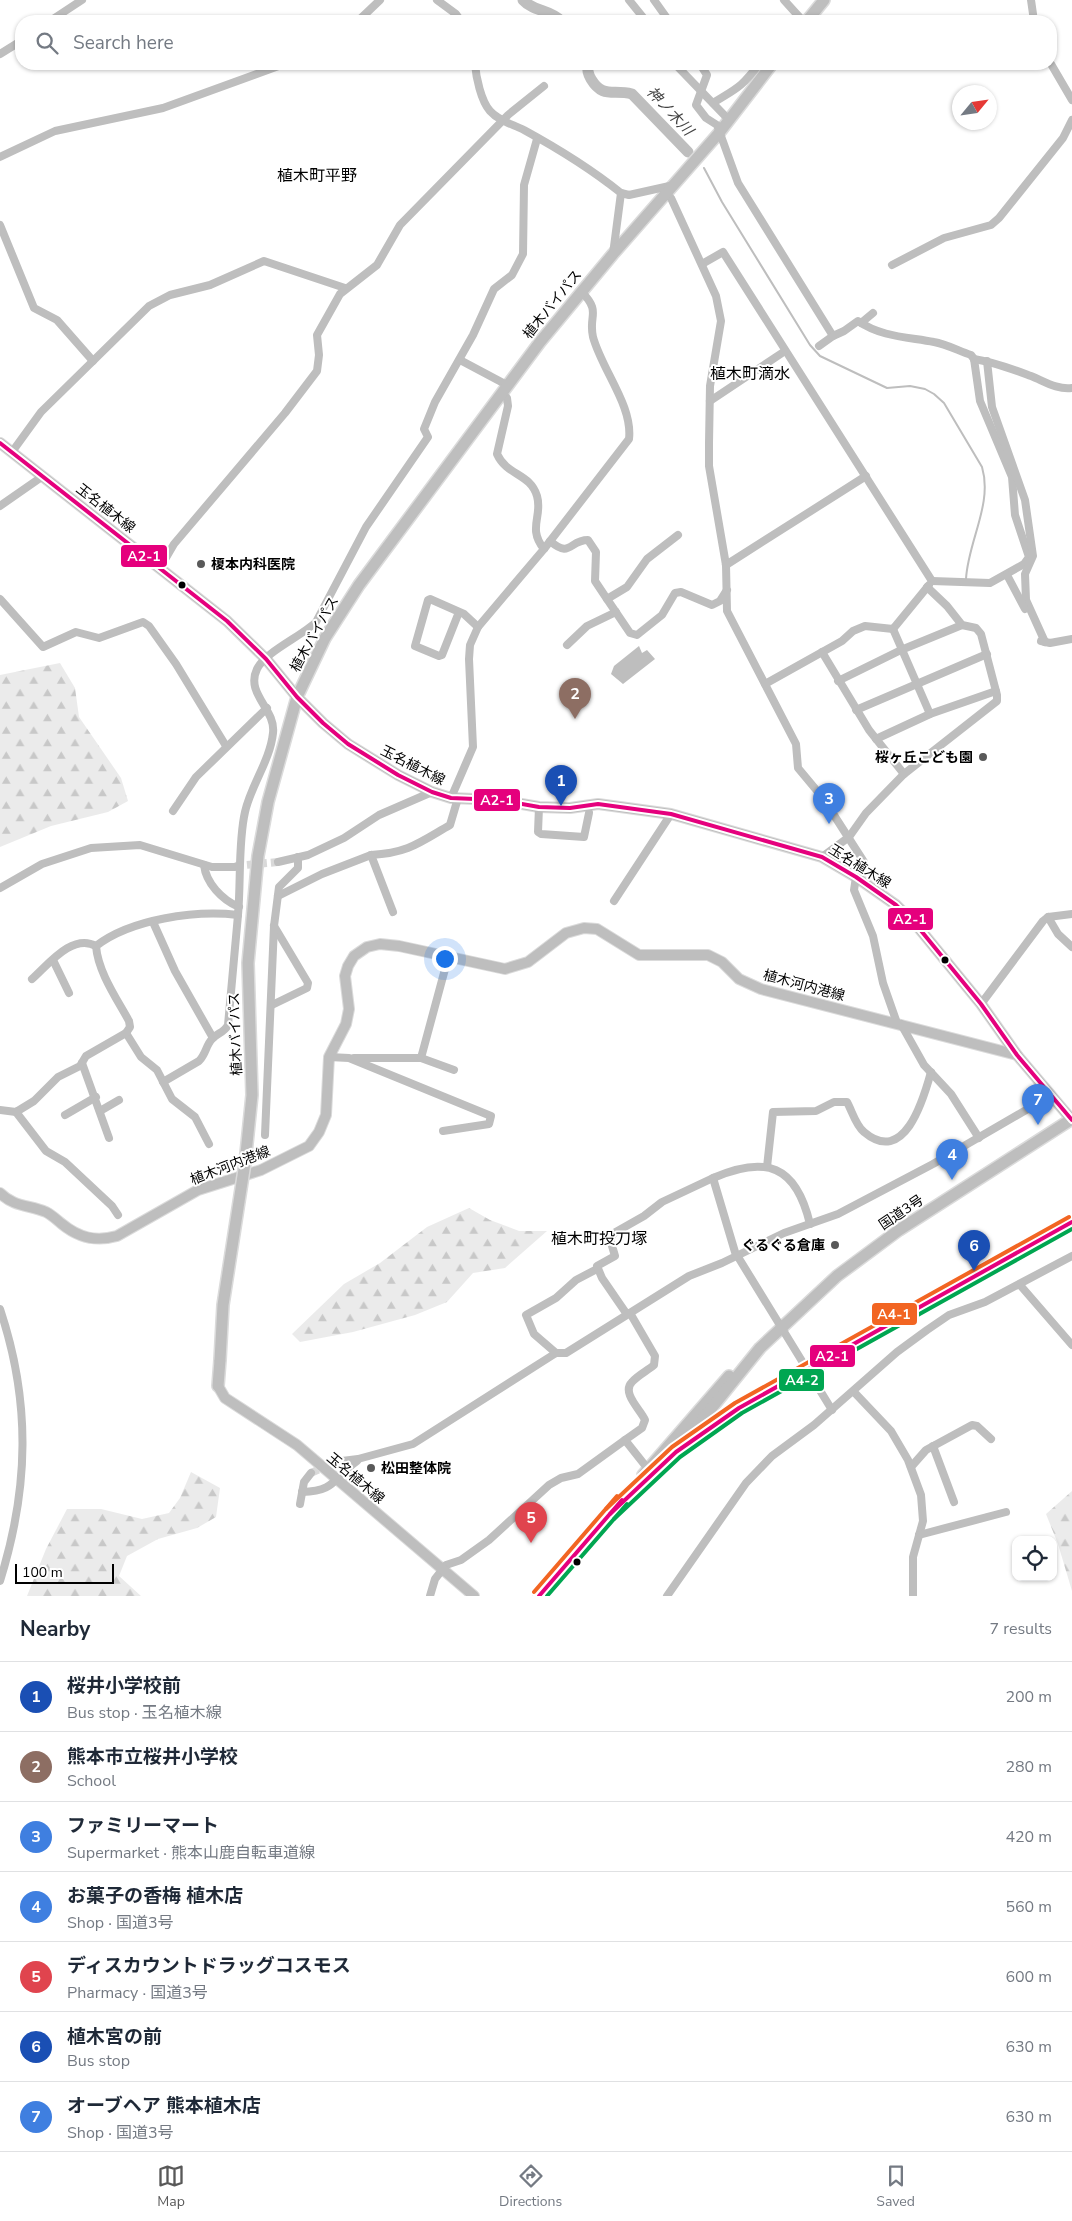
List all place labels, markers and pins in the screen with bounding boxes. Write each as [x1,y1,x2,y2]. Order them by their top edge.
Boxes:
place label: 榎本内科医院 [211,555,295,574]
marker: 榎本内科医院 [195,558,207,570]
unlabelled marker [177,580,187,590]
pin: 2 [559,678,591,719]
place label: 桜ヶ丘こども園 [875,748,973,767]
marker: 桜ヶ丘こども園 [977,751,989,763]
pin: 1 [545,765,577,806]
pin: 3 [813,783,845,824]
unlabelled marker [940,955,950,965]
pin: 7 [1022,1084,1054,1125]
pin: 4 [936,1139,968,1180]
pin: 6 [958,1230,990,1271]
place label: ぐるぐる倉庫 [742,1236,825,1255]
marker: ぐるぐる倉庫 [829,1239,841,1251]
place label: 松田整体院 [381,1459,451,1478]
marker: 松田整体院 [365,1462,377,1474]
pin: 5 [515,1502,547,1543]
unlabelled marker [572,1557,582,1567]

